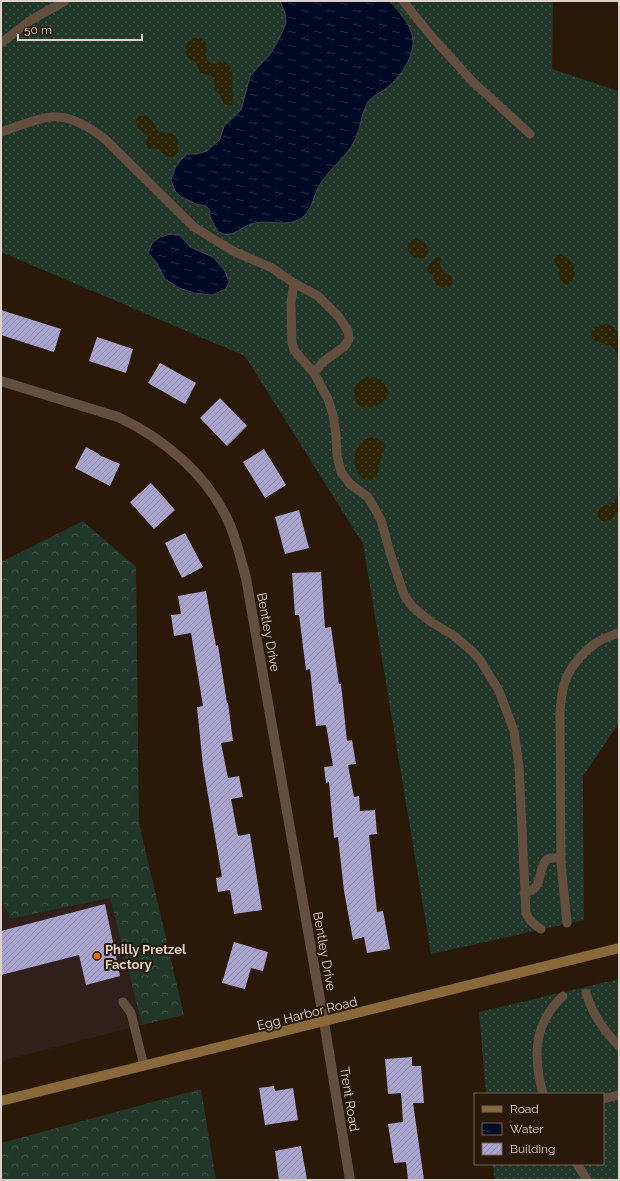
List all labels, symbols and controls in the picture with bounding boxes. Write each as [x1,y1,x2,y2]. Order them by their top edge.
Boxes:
scale bar [18,16,142,42]
text: 50 m [24,23,52,37]
street label: Bentley Drive [254,591,283,673]
street label: Bentley Drive [310,910,339,992]
place label: Philly Pretzel Factory [105,942,187,972]
marker: Philly Pretzel Factory [92,951,102,961]
street label: Egg Harbor Road [255,994,359,1033]
street label: Trent Road [337,1066,362,1132]
legend [474,1093,604,1165]
text: Road [510,1102,539,1116]
text: Water [510,1122,544,1136]
text: Building [510,1142,556,1156]

